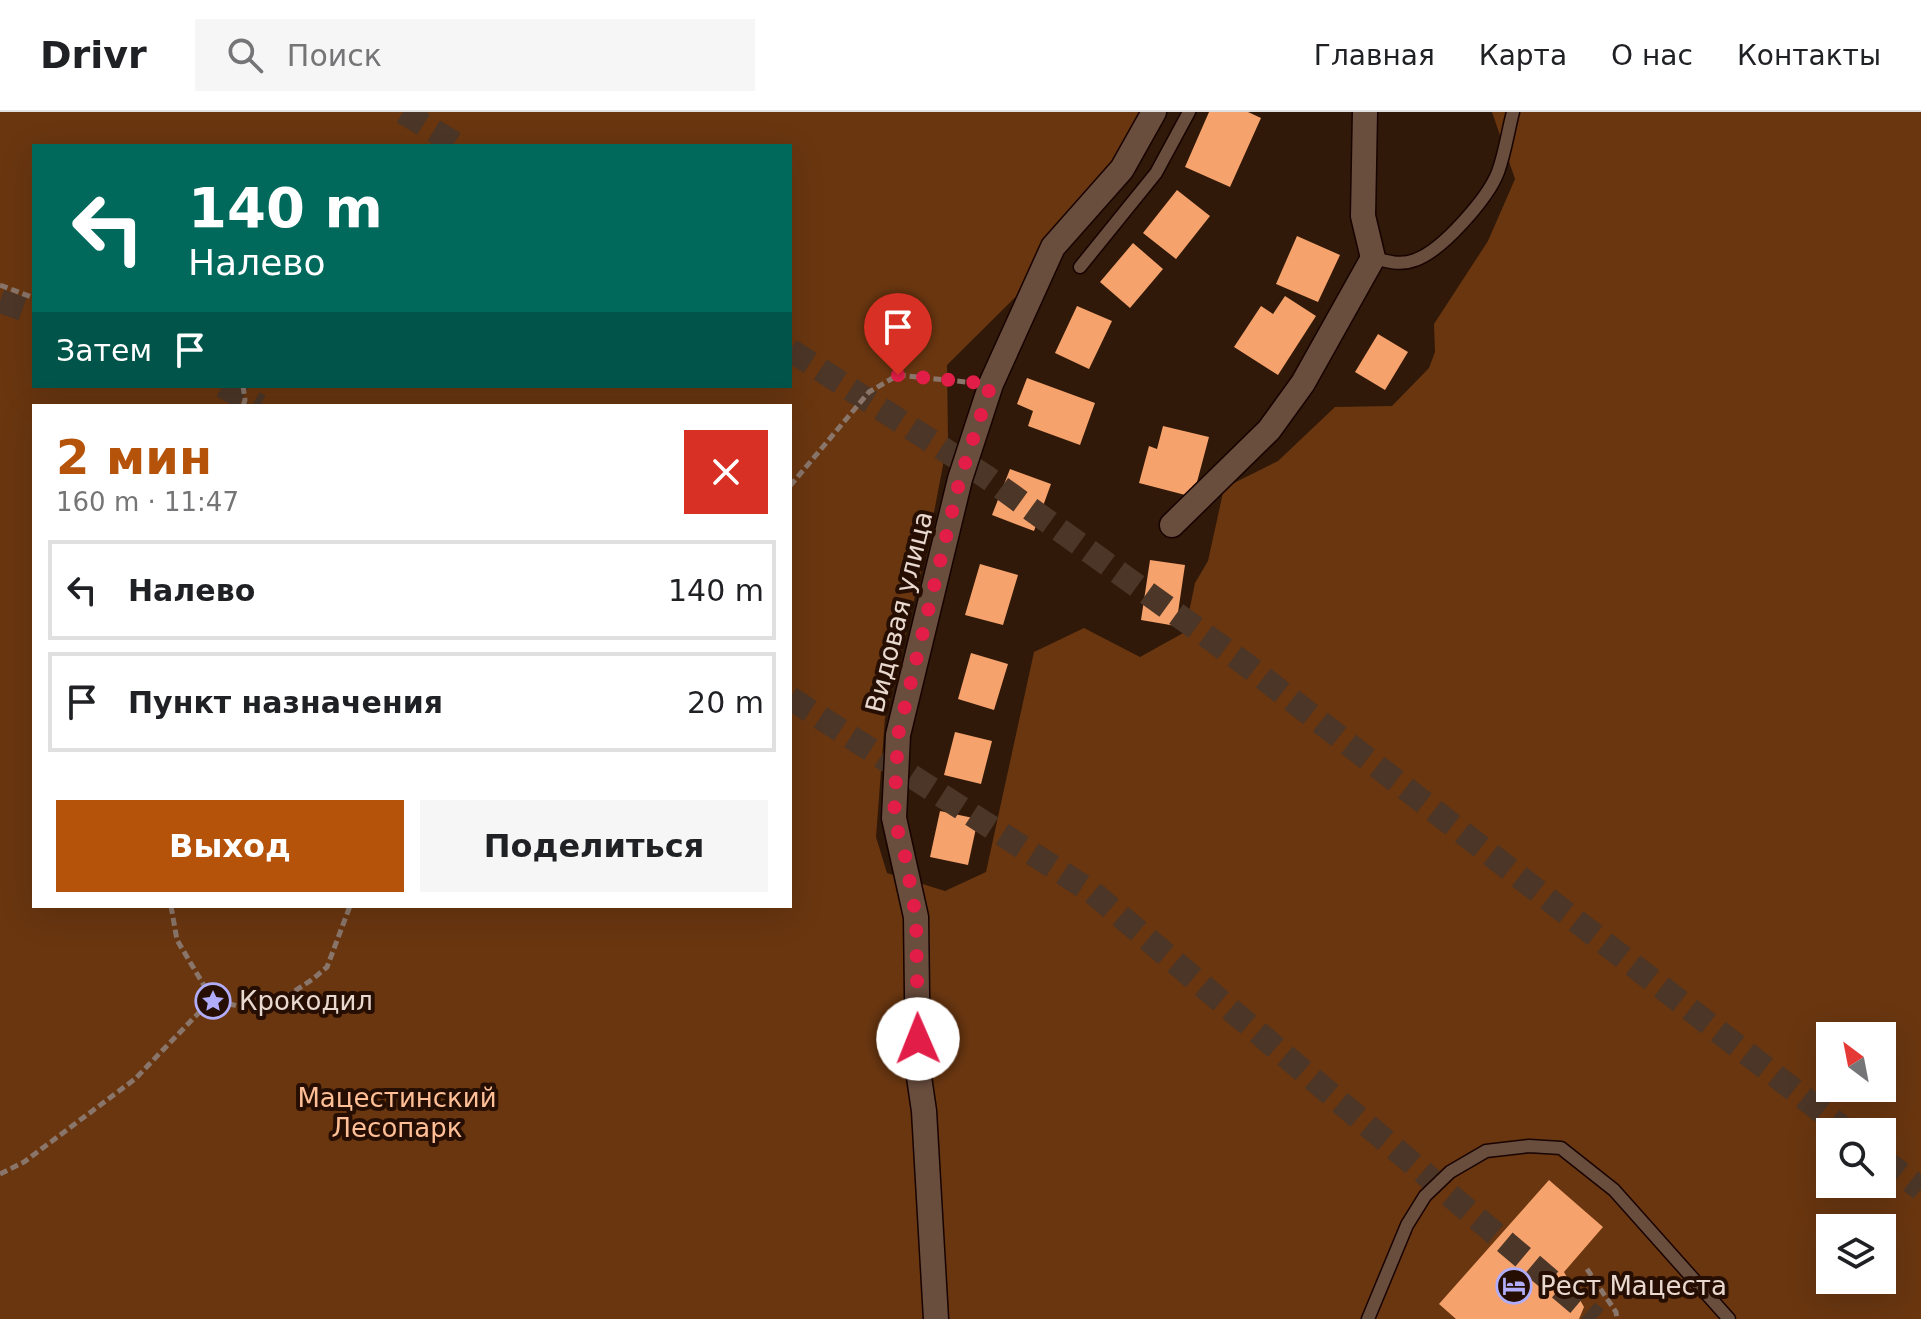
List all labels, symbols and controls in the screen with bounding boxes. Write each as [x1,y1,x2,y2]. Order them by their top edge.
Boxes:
search box [195,19,755,91]
text: Drivr [40,33,147,77]
icon: search [223,33,267,77]
text: Поиск [287,38,382,73]
text: Главная [1314,39,1435,72]
text: Карта [1479,39,1567,72]
text: О нас [1611,39,1693,72]
text: Контакты [1737,39,1881,72]
text: 140 m [188,175,383,240]
icon: left [56,176,160,280]
text: Налево [188,242,326,283]
pin [864,293,932,375]
icon: arrive [876,305,920,349]
icon: arrive [168,328,212,372]
text: Затем [56,333,152,368]
text: 2 мин [56,429,212,485]
button: close [684,430,768,514]
text: 160 m · 11:47 [56,487,239,517]
street label: Видовая улица [859,508,939,716]
icon: left [60,568,104,612]
text: Налево [128,573,255,608]
text: 140 m [668,573,764,608]
icon: arrive [60,680,104,724]
text: Пункт назначения [128,685,443,720]
text: 20 m [687,685,764,720]
button: Выход [56,800,404,892]
button: Поделиться [420,800,768,892]
place icon: Крокодил [194,982,232,1020]
place label: Крокодил [239,986,373,1016]
position arrow [876,997,960,1081]
north arrow [1816,1022,1896,1102]
map controls [1816,1022,1896,1294]
park label: Мацестинский Лесопарк [297,1083,497,1143]
button: search [1816,1118,1896,1198]
button: layers [1816,1214,1896,1294]
hotel icon: Рест Мацеста [1495,1267,1533,1305]
place label: Рест Мацеста [1540,1271,1727,1301]

